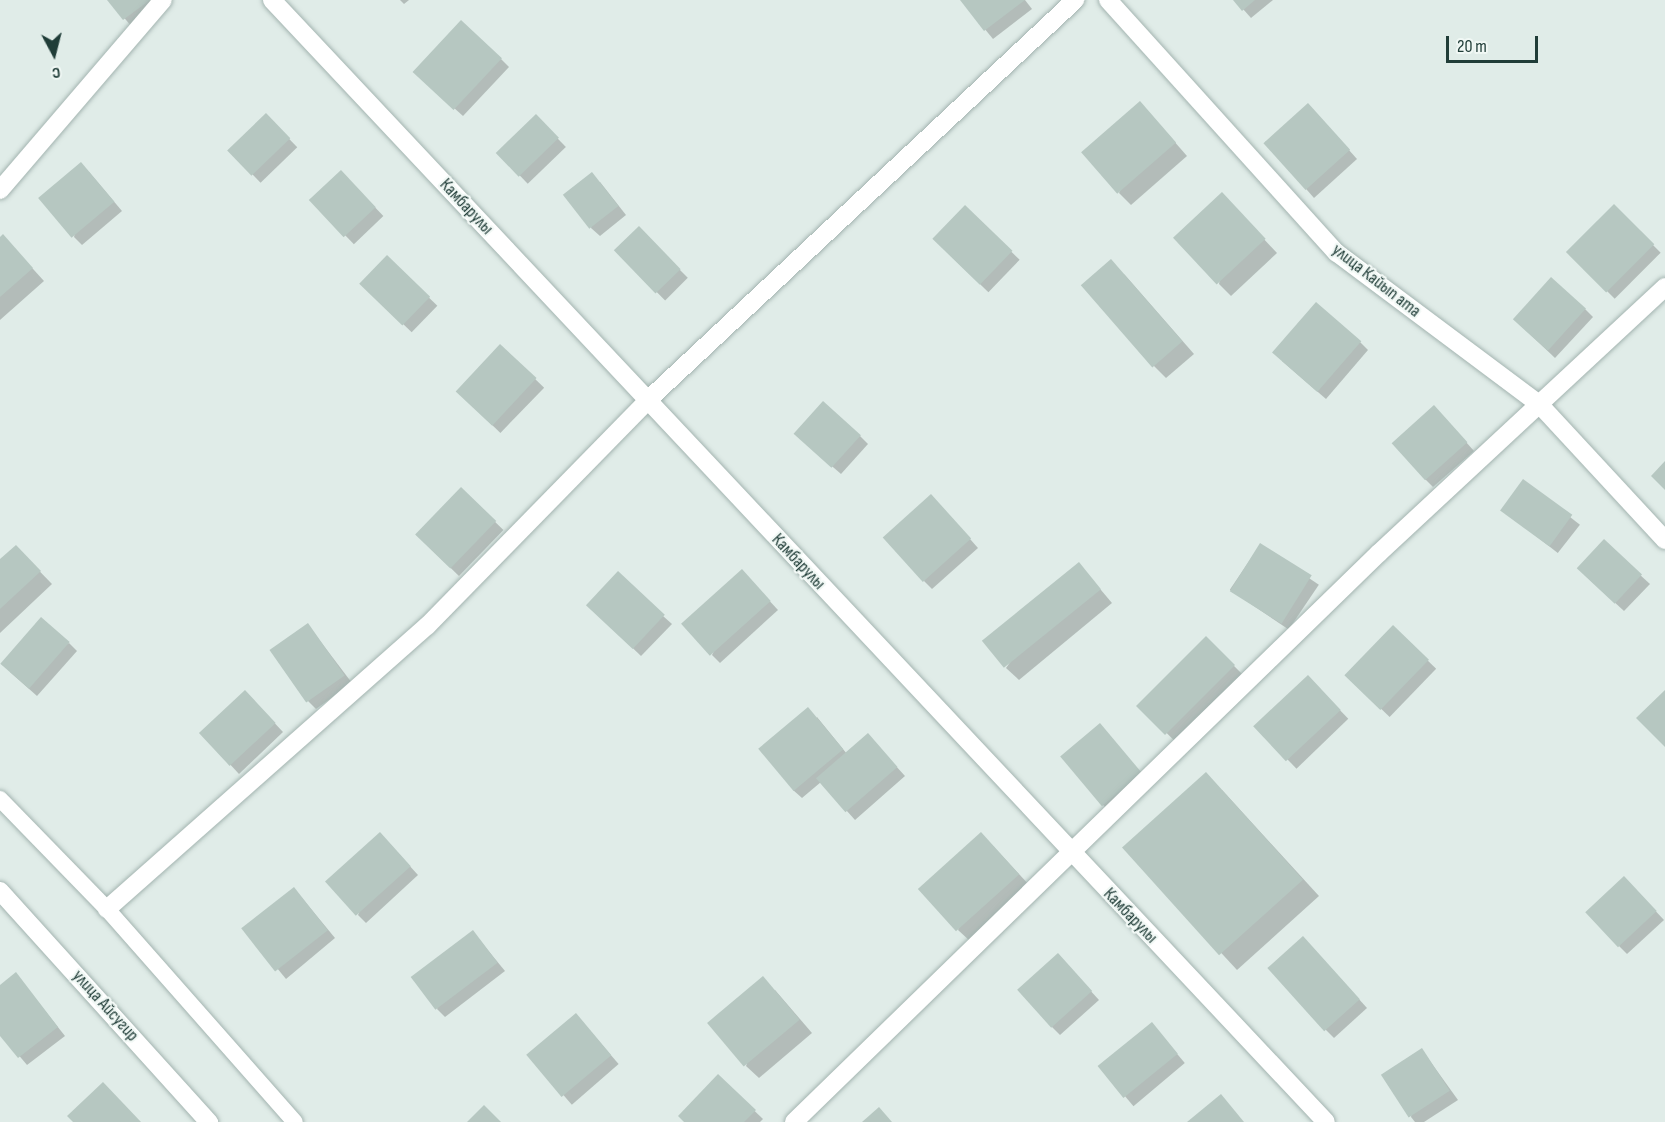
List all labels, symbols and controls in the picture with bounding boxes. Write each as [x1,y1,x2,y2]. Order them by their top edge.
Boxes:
north arrow [24,24,84,84]
scale bar [1449,24,1540,62]
text: 20 m [1457,36,1487,57]
text: С [51,62,61,82]
street label: Камбарулы [435,175,497,239]
street label: улица Кайып ата [1327,240,1425,322]
street label: Камбарулы [767,530,829,594]
street label: Камбарулы [1098,884,1162,948]
street label: улица Айсугир [67,966,143,1046]

